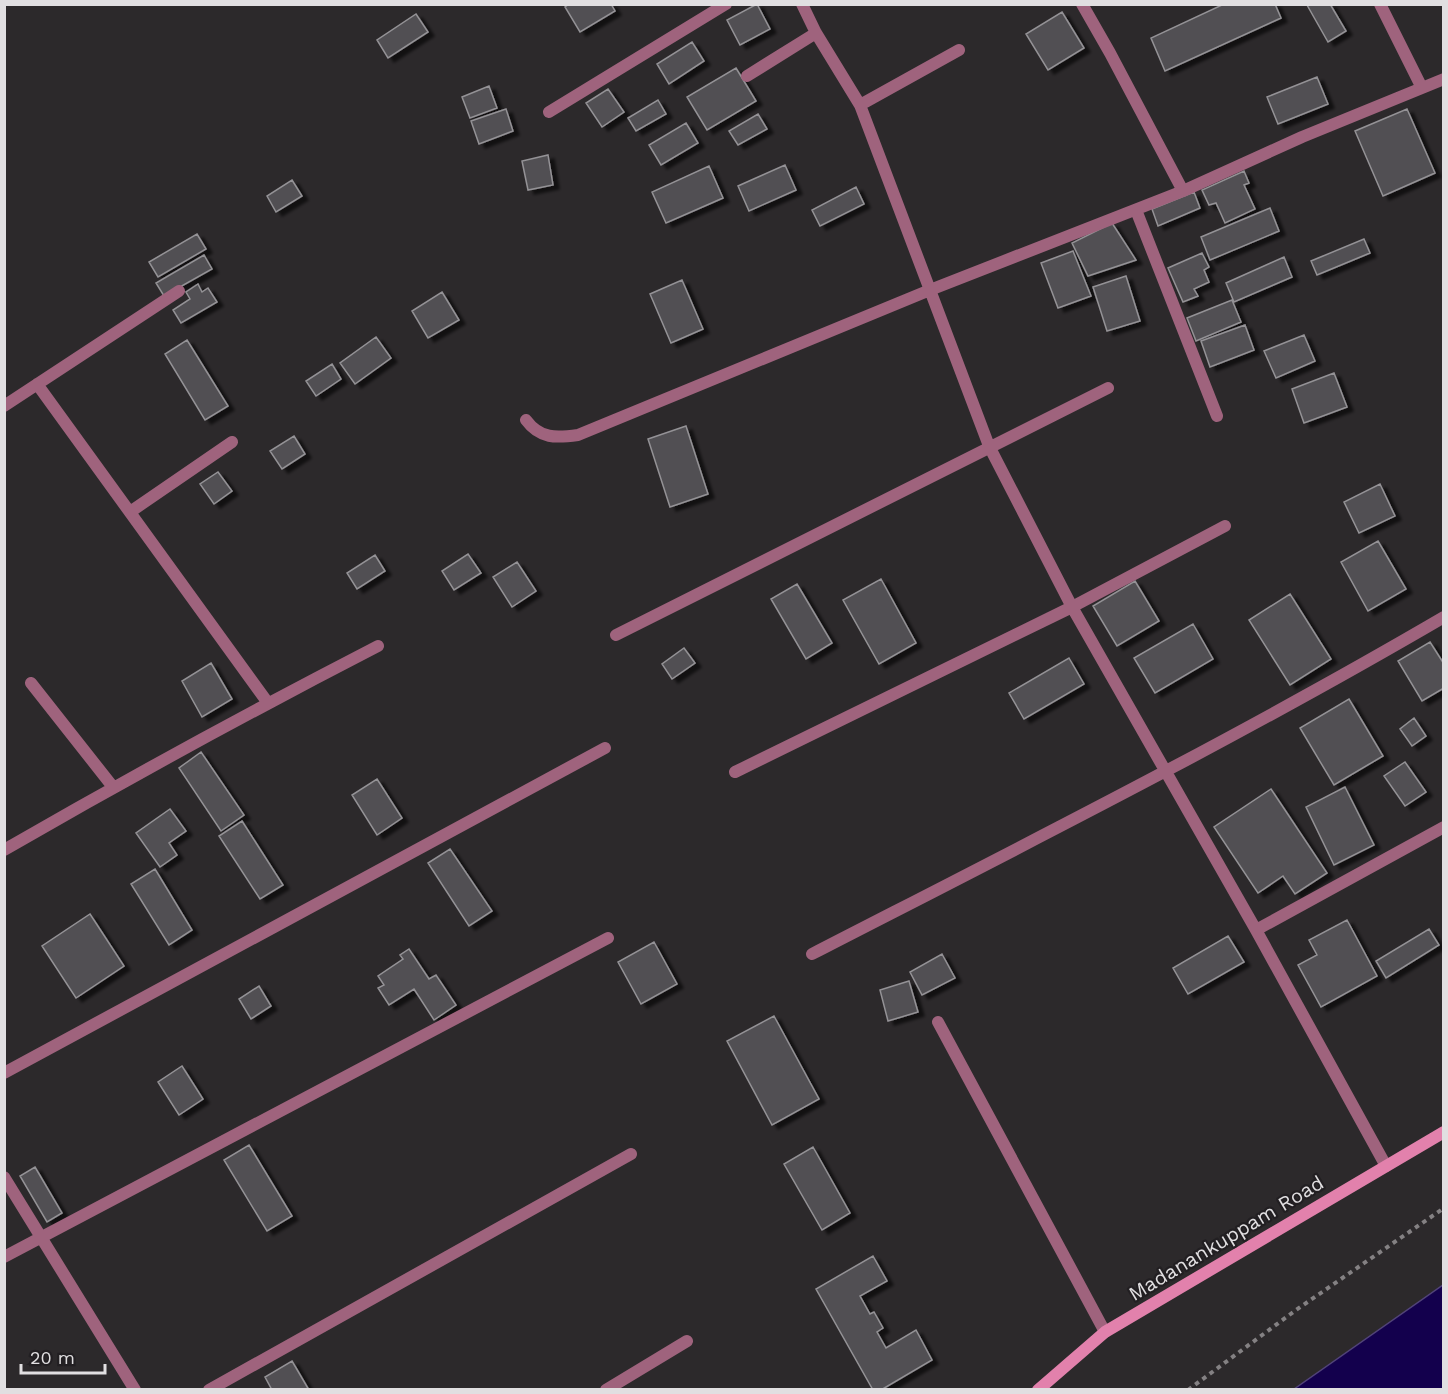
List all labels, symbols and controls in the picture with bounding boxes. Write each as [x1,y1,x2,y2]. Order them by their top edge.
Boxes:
street label: Madanankuppam Road [1124,1170,1328,1306]
scale bar [21,1337,105,1375]
text: 20 m [30,1347,75,1368]

